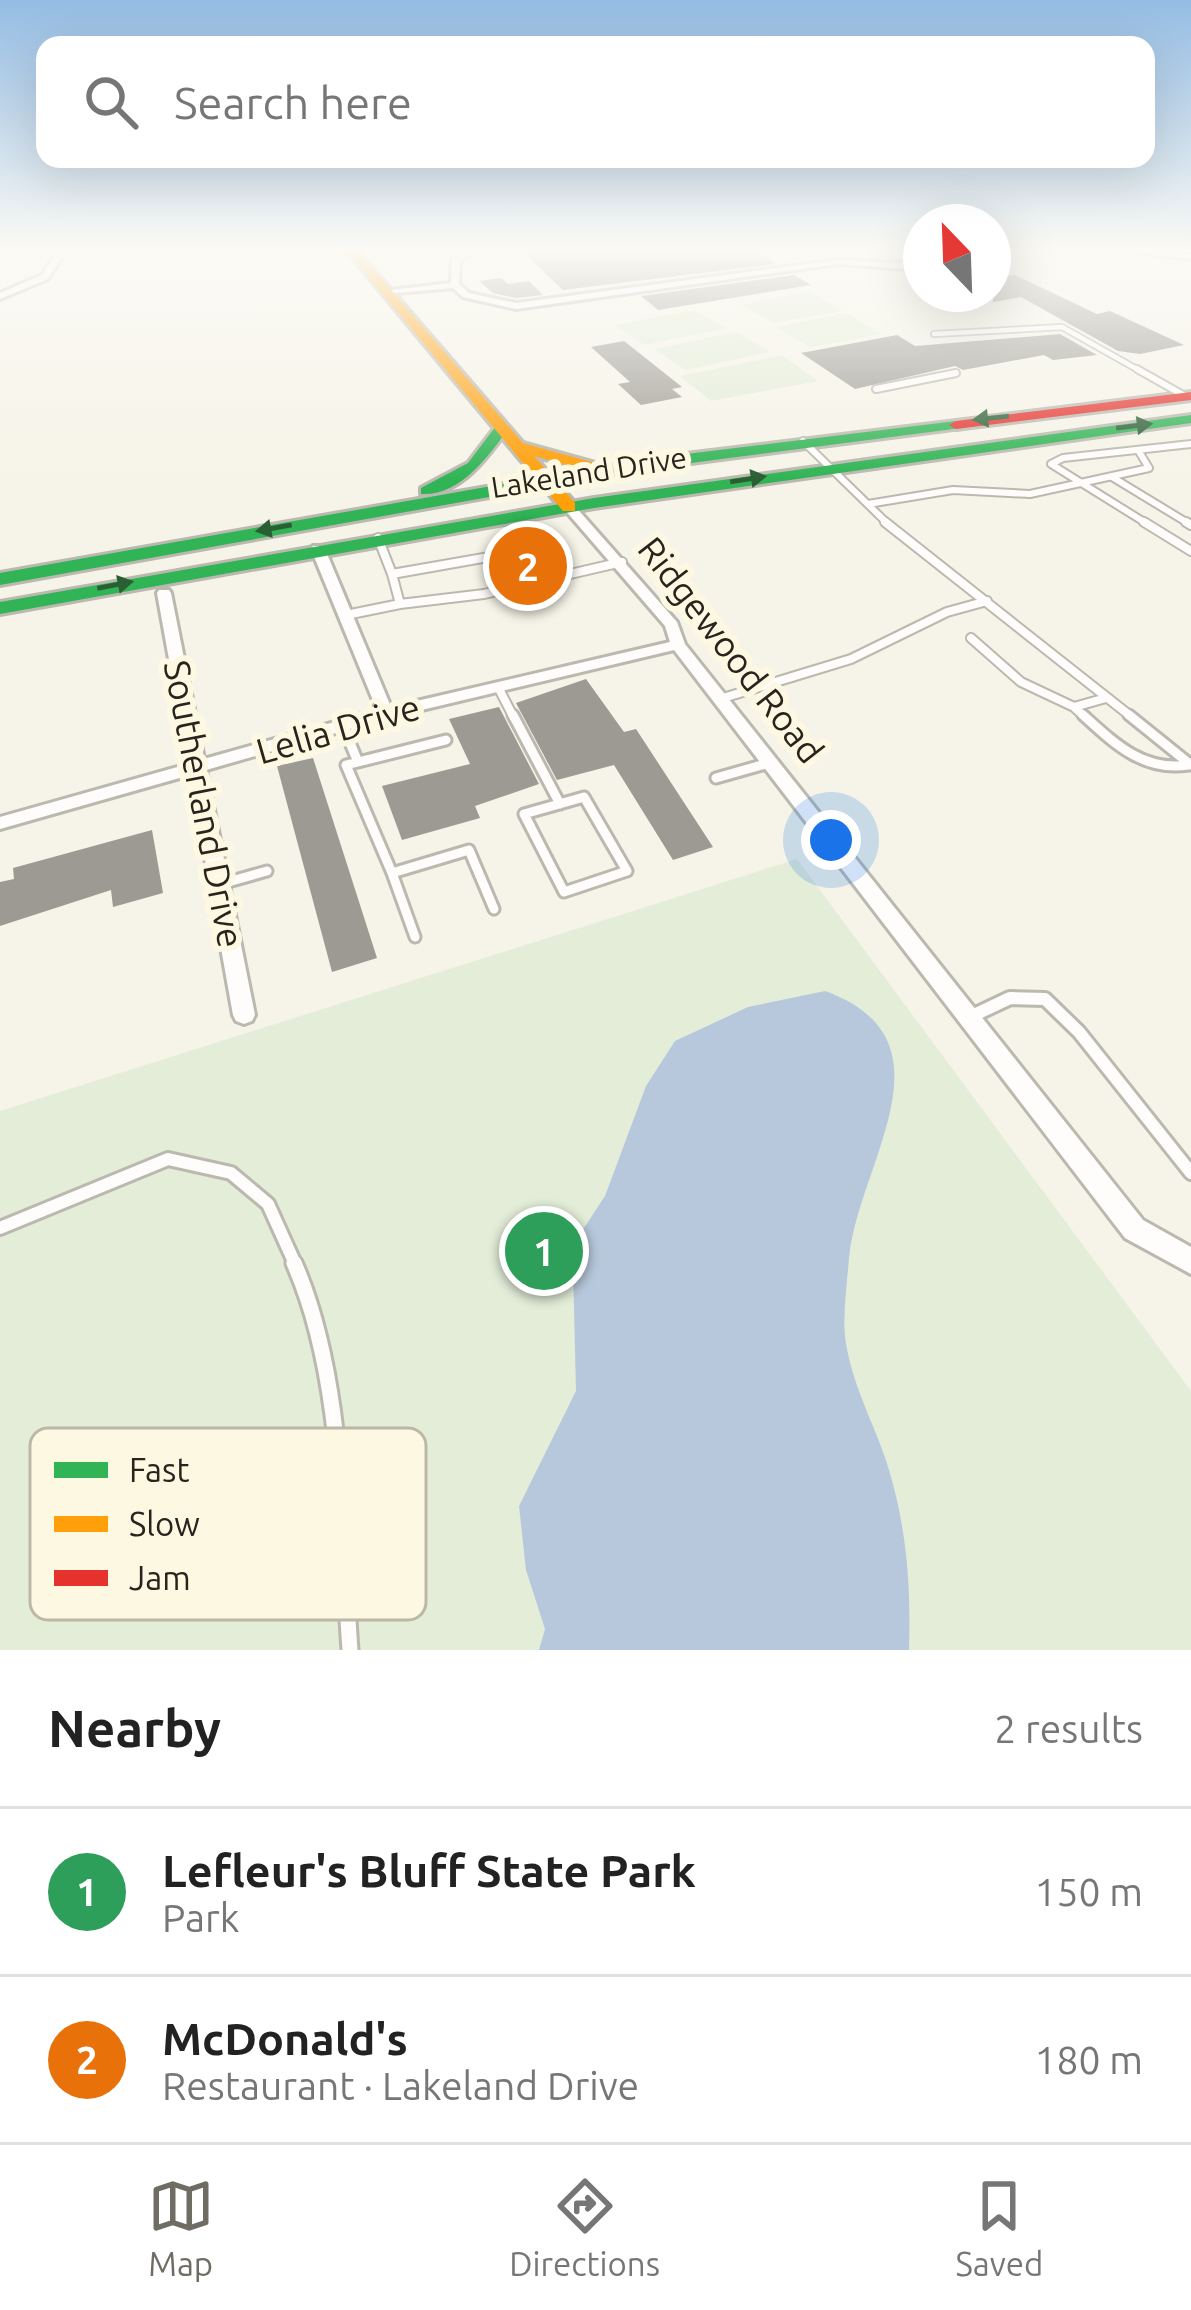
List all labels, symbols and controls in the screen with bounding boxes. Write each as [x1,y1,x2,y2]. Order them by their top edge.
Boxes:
search box [36,36,1155,168]
icon: search [78,69,144,135]
text: Search here [174,77,412,128]
north arrow [903,204,1011,312]
one-way arrow [972,409,1009,428]
one-way arrow [1116,417,1153,436]
street label: Lakeland Drive [489,440,689,504]
one-way arrow [730,469,767,488]
one-way arrow [254,519,292,538]
pin: 2 [489,521,567,611]
street label: Ridgewood Road [631,529,832,771]
one-way arrow [96,575,134,594]
street label: Southerland Drive [157,657,252,951]
street label: Lelia Drive [251,686,424,771]
your location [801,810,861,870]
pin: 1 [505,1206,583,1296]
legend [30,1428,426,1620]
text: Fast [129,1451,189,1488]
text: Slow [129,1505,200,1542]
text: Jam [129,1559,191,1596]
text: Nearby [48,1699,221,1757]
text: 2 results [994,1707,1143,1750]
text: Lefleur's Bluff State Park [162,1845,696,1896]
text: 1 [76,1870,98,1913]
text: 150 m [1034,1870,1143,1913]
text: Park [162,1896,240,1939]
text: McDonald's [162,2013,408,2064]
text: 2 [76,2038,98,2081]
text: 180 m [1034,2038,1143,2081]
text: Restaurant · Lakeland Drive [162,2064,639,2107]
tab: Map [148,2173,214,2282]
tab: Directions [509,2173,660,2282]
tab: Saved [955,2173,1043,2282]

